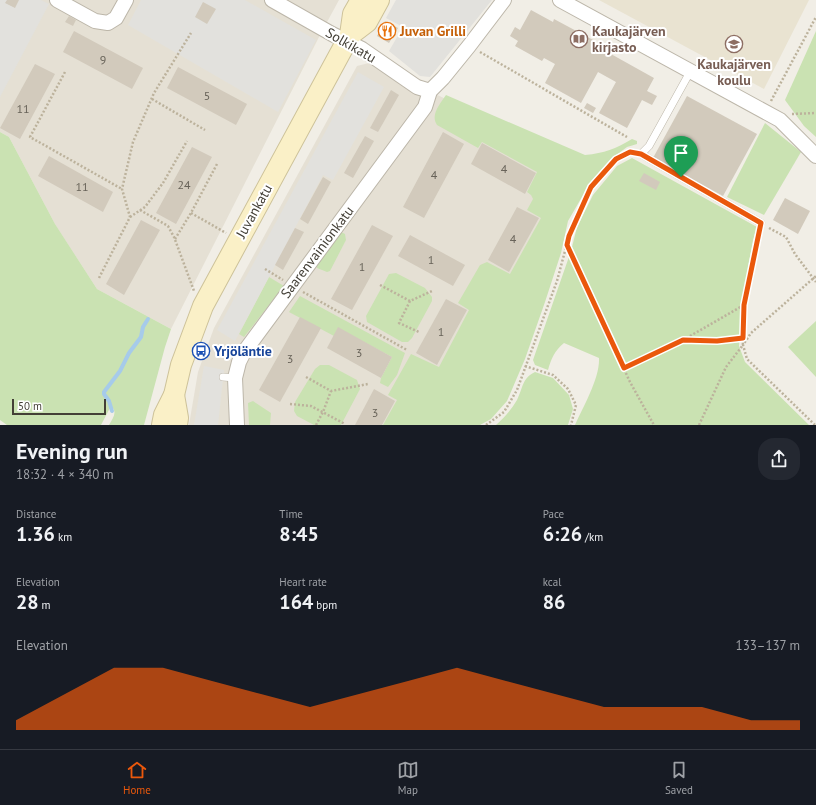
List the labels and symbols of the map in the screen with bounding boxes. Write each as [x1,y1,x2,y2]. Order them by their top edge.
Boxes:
restaurant icon: Juvan Grilli [377,21,397,41]
place label: Juvan Grilli [399,22,466,40]
place label: Kaukajärven kirjasto [592,22,666,56]
street label: Solkikatu [322,23,380,67]
library icon: Kaukajärven kirjasto [569,29,589,49]
school or university icon: Kaukajärven koulu [724,34,744,54]
house number: 9 [100,52,106,67]
place label: Kaukajärven koulu [697,55,771,89]
house number: 5 [204,88,210,103]
house number: 11 [16,101,30,116]
pin [664,136,698,177]
house number: 4 [501,161,508,176]
house number: 4 [431,167,438,182]
house number: 24 [177,177,191,192]
house number: 11 [75,179,89,194]
street label: Juvankatu [231,181,276,242]
street label: Saarenvainionkatu [276,202,358,302]
house number: 4 [510,231,517,246]
house number: 1 [428,252,434,267]
house number: 1 [359,259,365,274]
house number: 1 [438,324,444,339]
bus stop icon: Yrjöläntie [191,341,211,361]
place label: Yrjöläntie [213,342,272,360]
house number: 3 [356,345,362,360]
house number: 3 [287,351,293,366]
scale bar [12,397,106,416]
house number: 3 [372,405,378,420]

